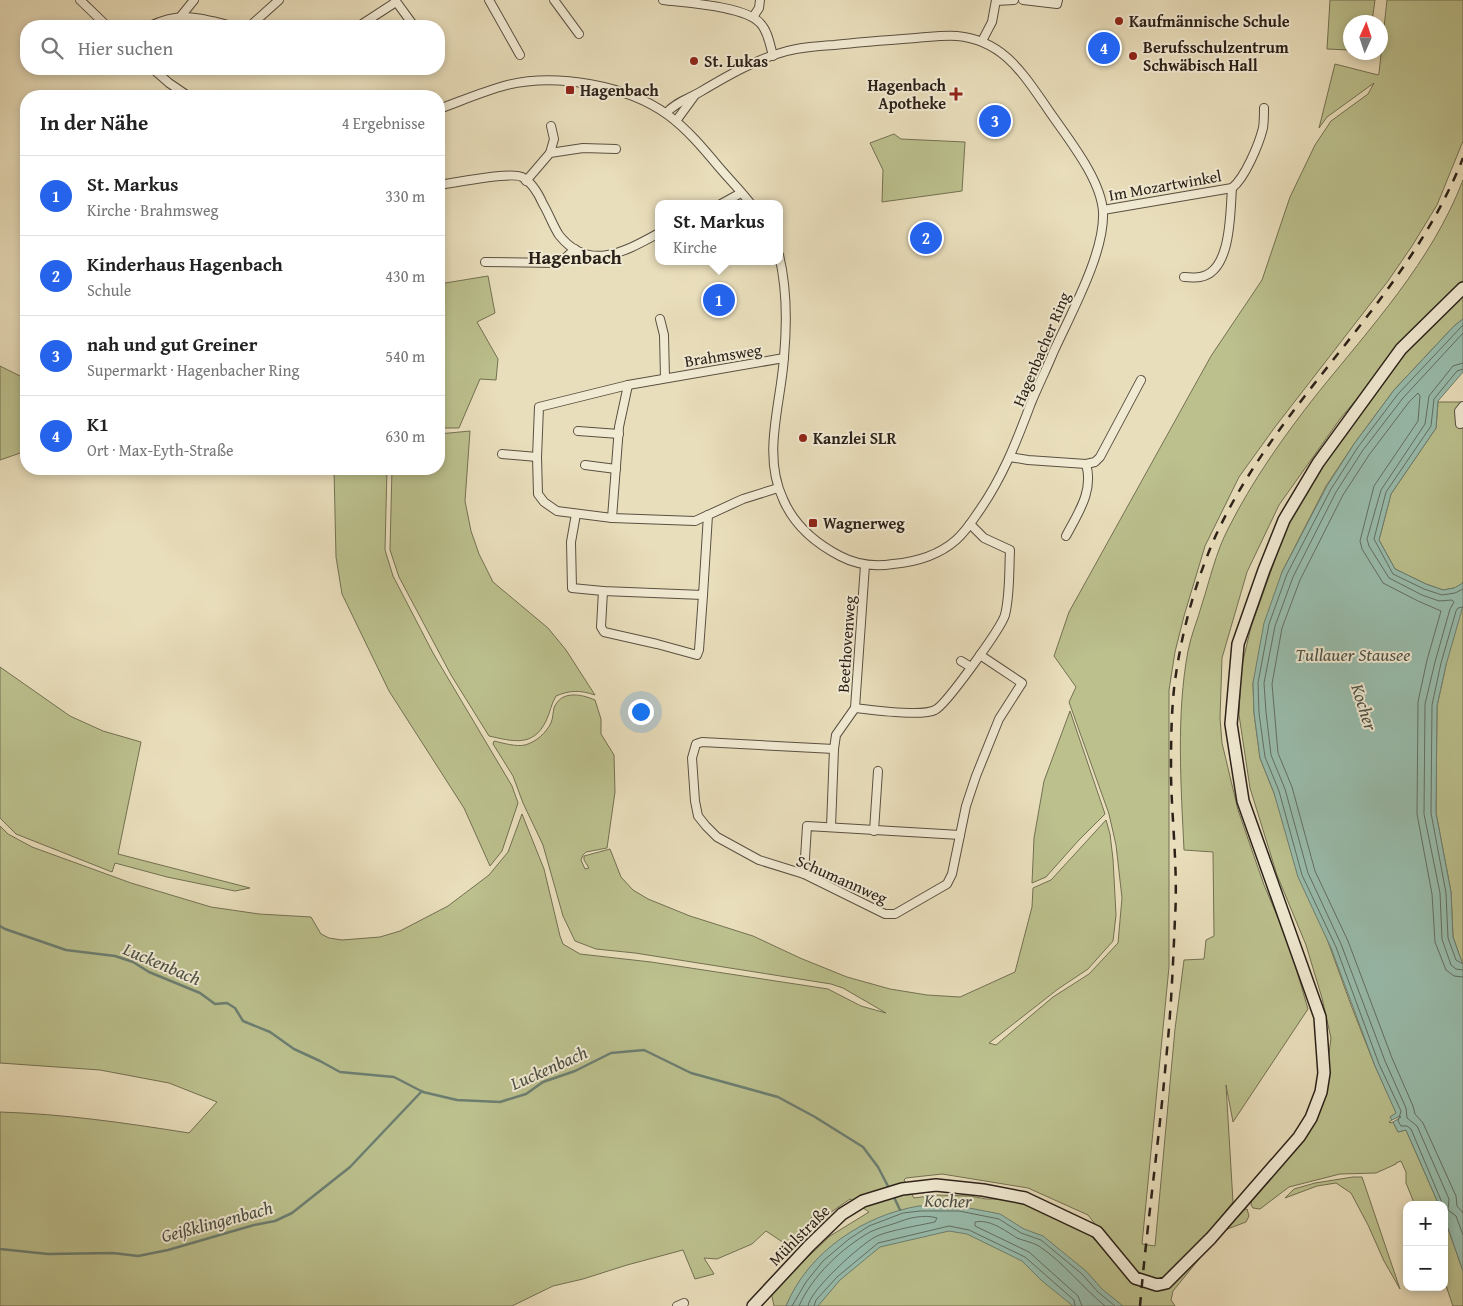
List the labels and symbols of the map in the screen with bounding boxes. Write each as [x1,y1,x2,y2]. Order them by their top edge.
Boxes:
place label: Kaufmännische Schule [1129,9,1290,33]
marker: Kaufmännische Schule [1113,15,1125,27]
north arrow [1343,15,1388,60]
pin: 4 [1088,29,1120,67]
place label: Berufsschulzentrum Schwäbisch Hall [1143,35,1289,77]
place label: St. Lukas [704,49,768,73]
marker: Berufsschulzentrum Schwäbisch Hall [1127,50,1139,62]
marker: St. Lukas [688,55,700,67]
place label: Hagenbach Apotheke [867,73,947,115]
place label: Hagenbach [580,78,659,102]
marker: Hagenbach [564,84,576,96]
marker: Hagenbach Apotheke [950,88,962,100]
pin: 3 [979,102,1011,140]
street label: Im Mozartwinkel [1107,163,1224,207]
pin: 2 [910,219,942,257]
district label: Hagenbach [528,243,622,271]
pin: 1 [703,281,735,319]
street label: Hagenbacher Ring [1006,288,1076,410]
street label: Brahmsweg [683,337,763,373]
place label: Kanzlei SLR [813,426,896,450]
marker: Kanzlei SLR [797,432,809,444]
place label: Wagnerweg [823,511,905,535]
marker: Wagnerweg [807,517,819,529]
street label: Beethovenweg [831,595,861,693]
water label: Tullauer Stausee [1296,641,1410,668]
water label: Kocher [1344,679,1385,735]
your location [628,699,654,725]
street label: Schumannweg [793,848,891,910]
water label: Luckenbach [118,935,205,992]
water label: Luckenbach [505,1039,592,1097]
water label: Kocher [923,1187,973,1214]
water label: Geißklingenbach [158,1194,276,1249]
street label: Mühlstraße [763,1199,835,1271]

